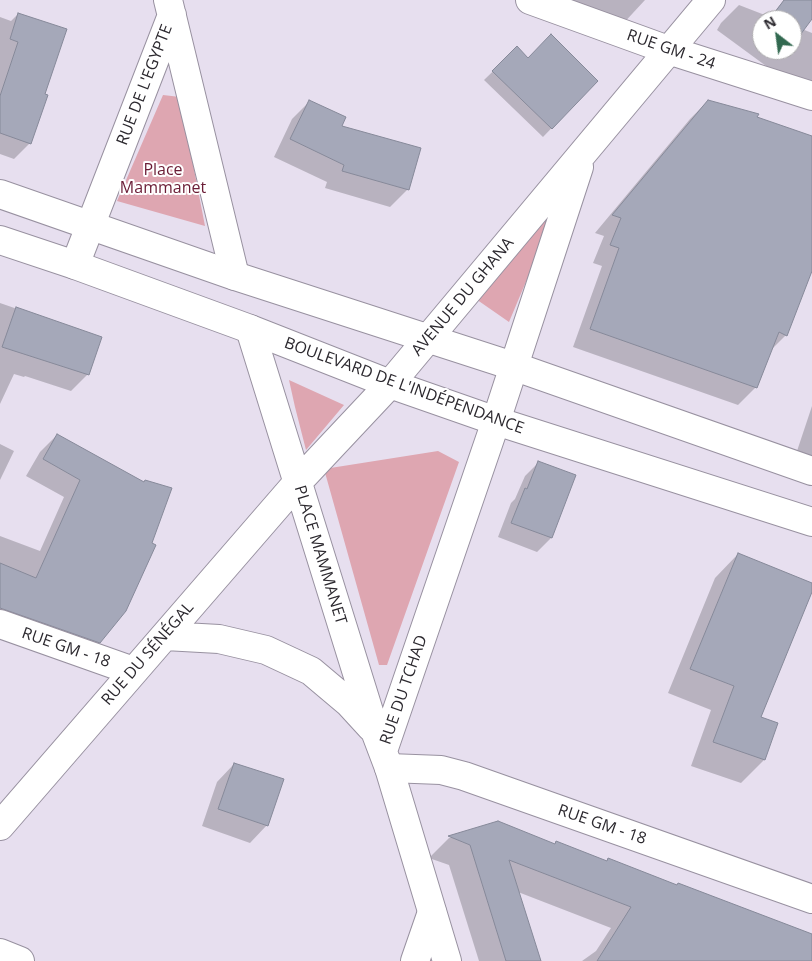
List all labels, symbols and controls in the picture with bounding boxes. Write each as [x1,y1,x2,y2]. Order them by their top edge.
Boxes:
north arrow [752,10,802,60]
text: N [760,11,779,34]
street label: RUE DE L'EGYPTE [113,22,177,148]
street label: RUE GM - 24 [624,26,718,74]
park label: Place Mammanet [120,160,206,198]
street label: AVENUE DU GHANA [408,234,518,360]
street label: BOULEVARD DE L'INDÉPENDANCE [281,334,527,438]
street label: PLACE MAMMANET [290,483,350,627]
street label: RUE DU SÉNÉGAL [98,598,198,710]
street label: RUE GM - 18 [19,624,113,672]
street label: RUE DU TCHAD [376,633,432,747]
street label: RUE GM - 18 [555,801,649,849]

